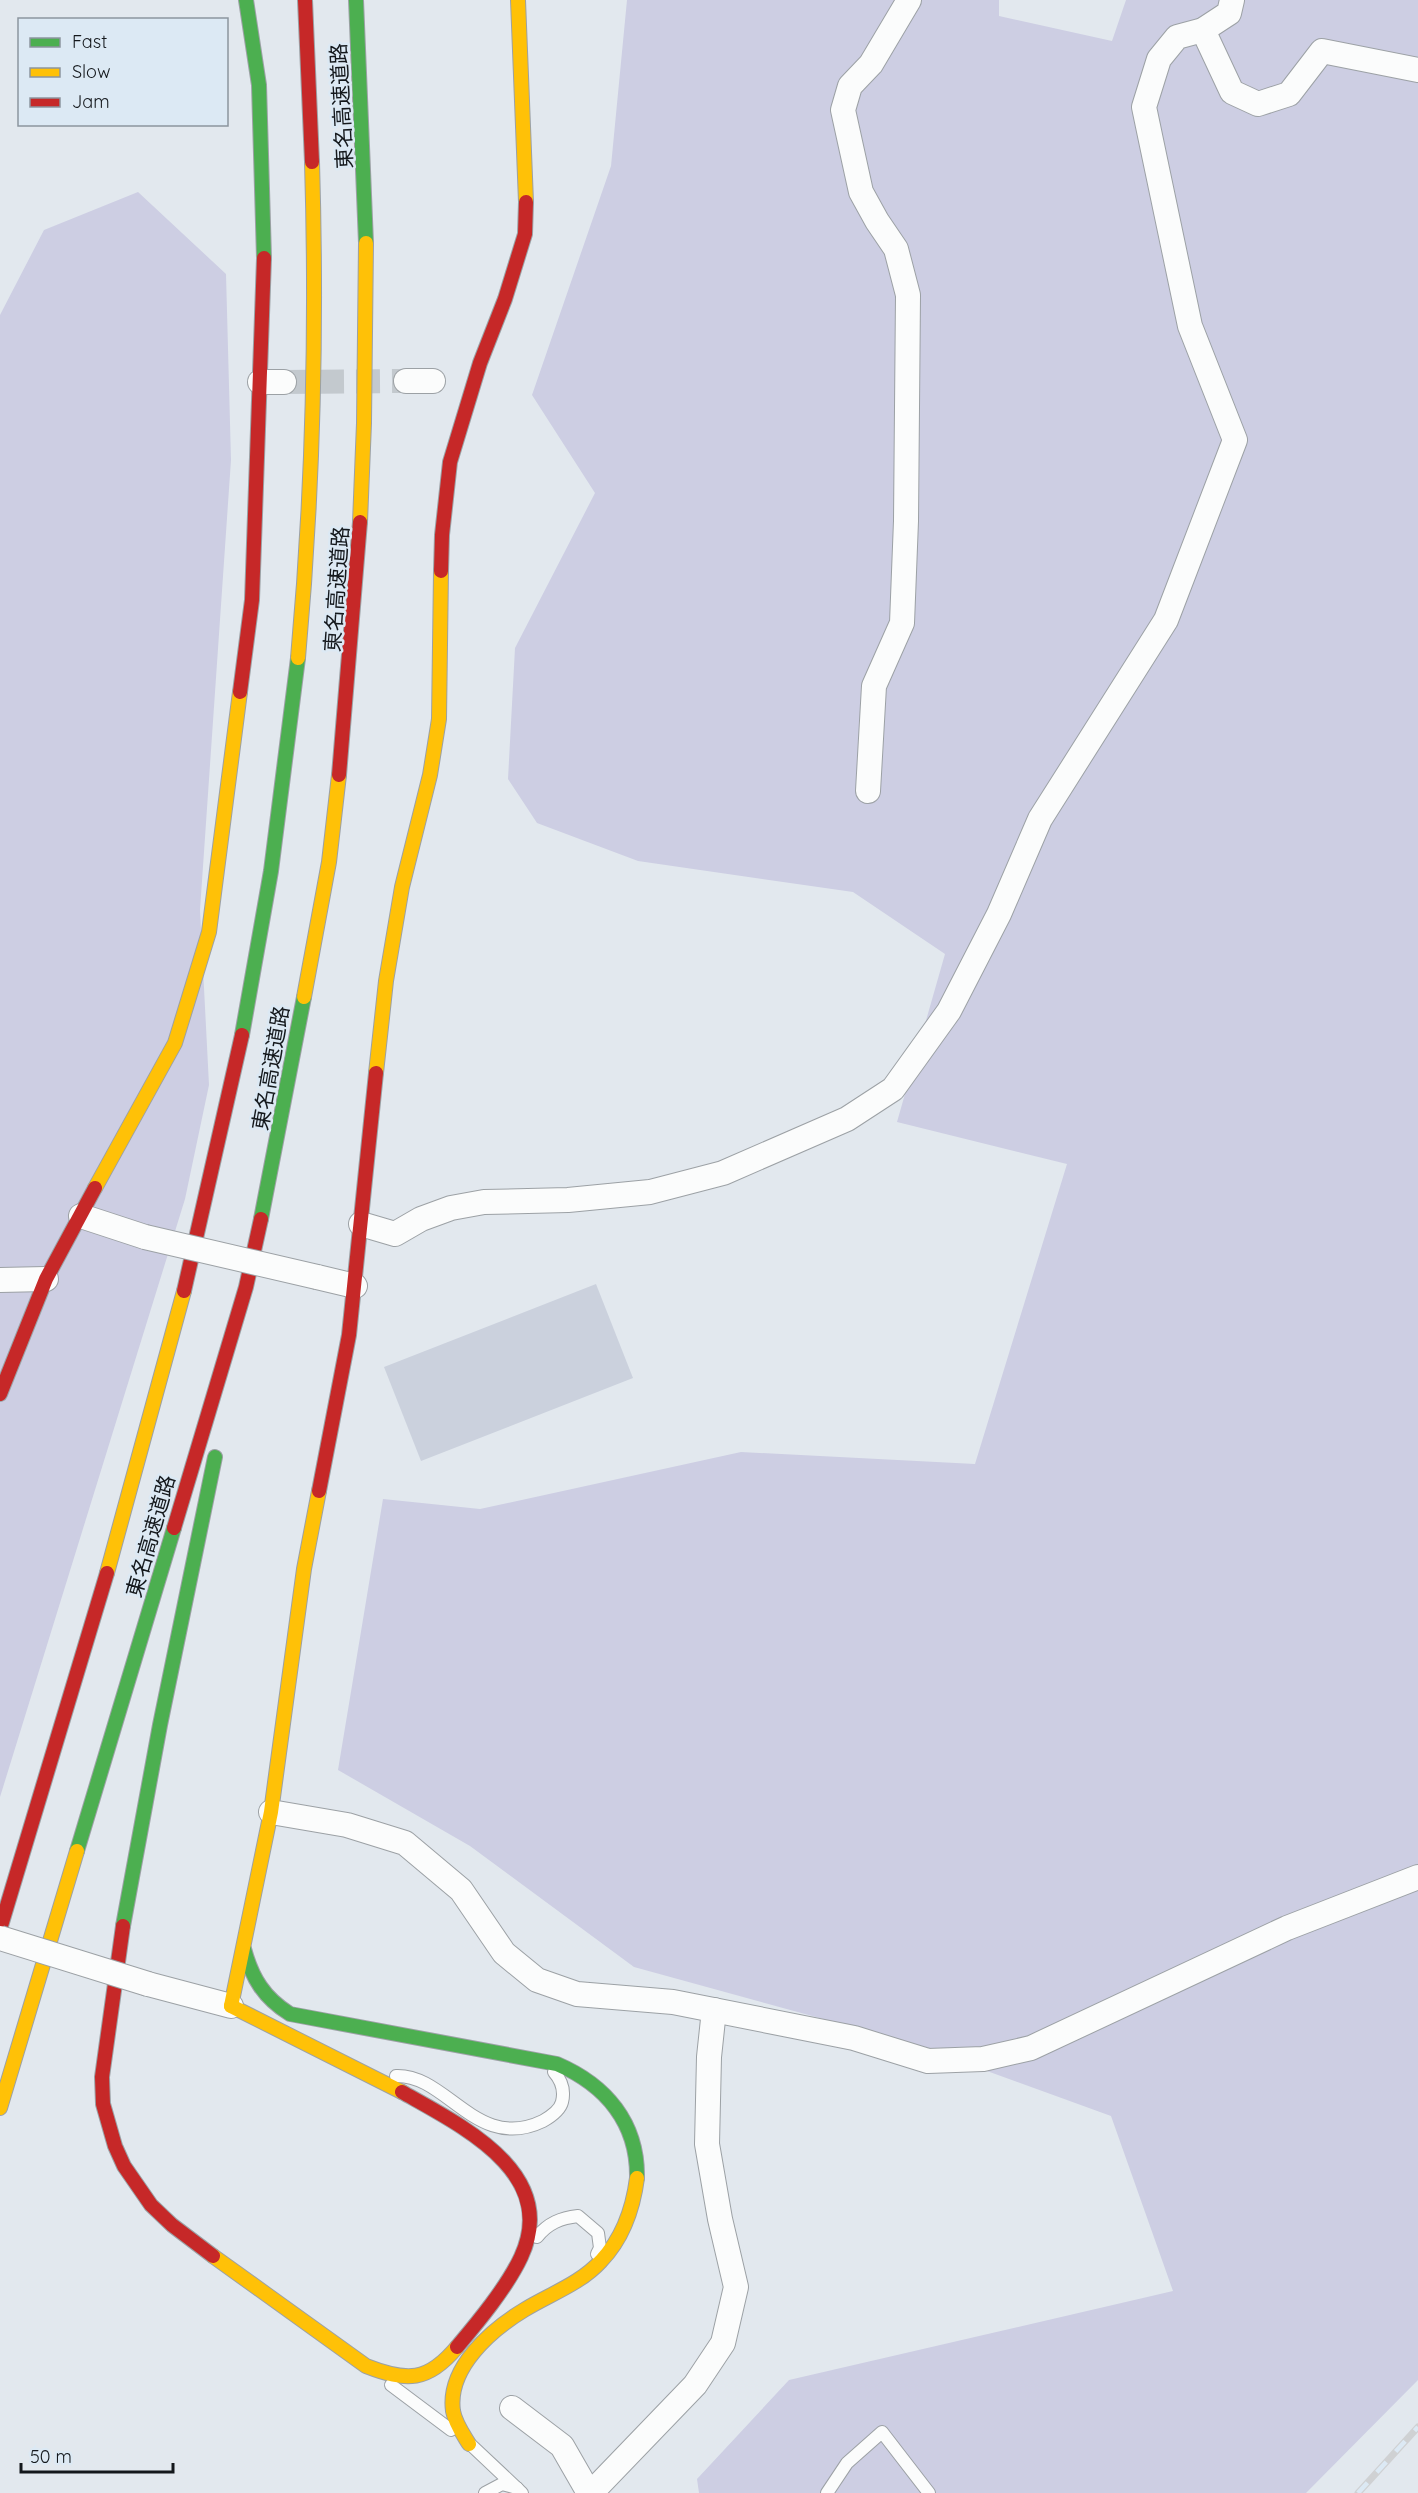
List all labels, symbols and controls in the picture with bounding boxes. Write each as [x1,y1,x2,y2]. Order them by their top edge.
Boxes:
legend [18,18,228,126]
text: Fast [72,30,107,53]
street label: 東名高速道路 [325,42,357,170]
text: Slow [72,60,110,83]
text: Jam [72,90,110,113]
street label: 東名高速道路 [319,525,353,653]
street label: 東名高速道路 [246,1004,294,1132]
street label: 東名高速道路 [120,1472,180,1600]
scale bar [21,2436,172,2474]
text: 50 m [30,2445,72,2468]

